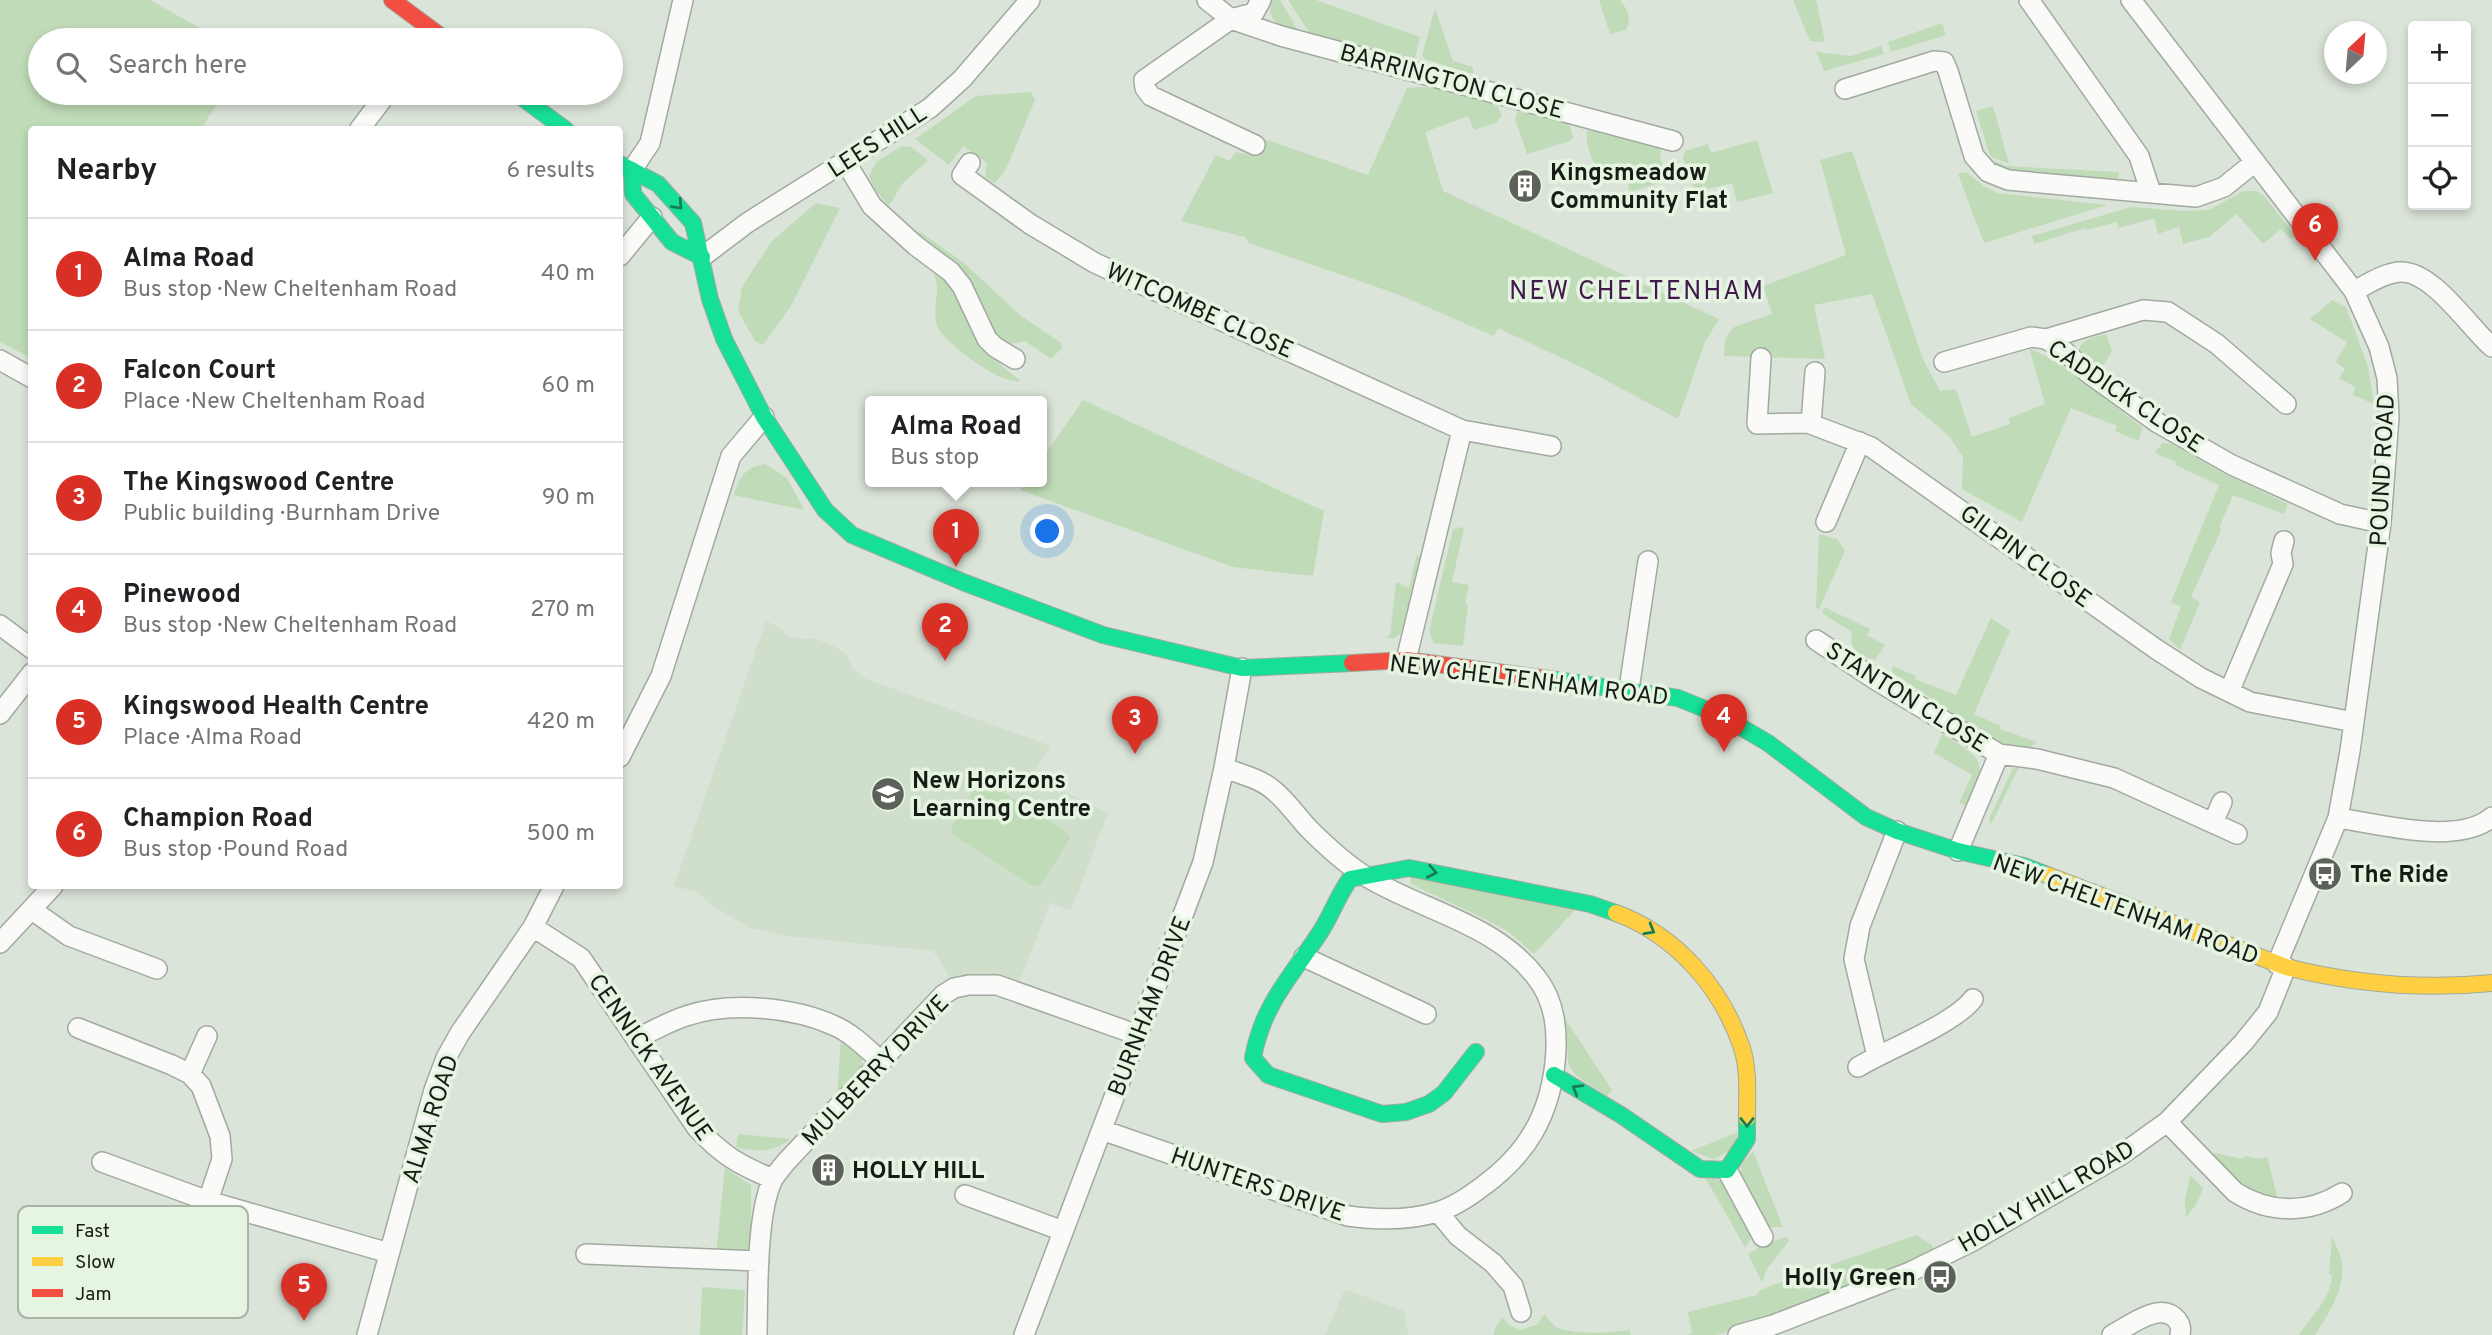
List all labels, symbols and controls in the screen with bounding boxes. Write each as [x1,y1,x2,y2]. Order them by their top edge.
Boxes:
north arrow [2324,21,2387,84]
map controls [2408,21,2471,210]
button: + [2408,21,2471,84]
search box [28,28,623,105]
street label: BARRINGTON CLOSE [1336,39,1567,127]
icon: search [52,48,90,86]
text: Search here [108,50,247,83]
button: − [2408,84,2471,147]
street label: LEES HILL [823,100,933,186]
button: locate [2408,147,2471,210]
text: Nearby [56,153,157,190]
text: 6 results [507,157,595,186]
place label: Kingsmeadow Community Flat [1550,159,1728,217]
building icon: Kingsmeadow Community Flat [1506,167,1544,205]
one-way arrow [669,197,682,210]
pin: 6 [2292,203,2338,261]
text: Alma Road [123,243,255,276]
street label: WITCOMBE CLOSE [1101,257,1298,367]
text: 1 [74,260,84,289]
text: 40 m [541,260,595,289]
text: Bus stop · New Cheltenham Road [123,276,457,305]
district label: NEW CHELTENHAM [1509,276,1765,309]
street label: CADDICK CLOSE [2041,334,2209,461]
text: Falcon Court [123,355,276,388]
text: 2 [72,372,86,401]
text: 60 m [542,372,595,401]
text: Place · New Cheltenham Road [123,388,425,417]
street label: POUND ROAD [2365,393,2403,547]
popup [865,396,1047,487]
text: Alma Road [890,411,1022,444]
text: Bus stop [890,444,979,473]
text: The Kingswood Centre [123,467,394,500]
text: 3 [72,484,86,513]
text: 90 m [542,484,595,513]
text: Public building · Burnham Drive [123,500,440,529]
street label: GILPIN CLOSE [1953,500,2097,616]
pin: 1 [933,509,979,567]
your location [1030,514,1064,548]
text: Pinewood [123,579,241,612]
text: 4 [72,596,86,625]
text: 270 m [530,596,595,625]
pin: 2 [922,603,968,661]
text: Bus stop · New Cheltenham Road [123,612,457,641]
street label: STANTON CLOSE [1819,637,1993,761]
street label: NEW CHELTENHAM ROAD [1388,650,1670,714]
text: Kingswood Health Centre [123,691,429,724]
pin: 4 [1701,694,1747,752]
pin: 3 [1112,696,1158,754]
text: 5 [72,708,86,737]
text: 420 m [527,708,595,737]
text: Place · Alma Road [123,724,302,753]
place label: New Horizons Learning Centre [912,767,1091,825]
school or university icon: New Horizons Learning Centre [869,775,907,813]
text: Champion Road [123,803,313,836]
text: 6 [72,820,86,849]
text: 500 m [527,820,595,849]
text: Bus stop · Pound Road [123,836,348,865]
street label: NEW CHELTENHAM ROAD [1988,849,2262,973]
bus stop icon: The Ride [2306,855,2344,893]
place label: The Ride [2350,861,2449,891]
one-way arrow [1426,864,1438,879]
street label: BURNHAM DRIVE [1103,912,1199,1101]
one-way arrow [1642,922,1655,935]
street label: CENNICK AVENUE [580,969,718,1148]
street label: MULBERRY DRIVE [796,989,956,1153]
street label: ALMA ROAD [397,1051,467,1188]
one-way arrow [1572,1084,1585,1097]
one-way arrow [1739,1118,1755,1128]
street label: HOLLY HILL ROAD [1953,1135,2141,1260]
street label: HUNTERS DRIVE [1166,1142,1348,1230]
building icon: HOLLY HILL [809,1151,847,1189]
place label: HOLLY HILL [852,1157,985,1187]
legend [18,1206,248,1318]
text: Fast [75,1220,110,1244]
text: Slow [75,1251,115,1275]
bus stop icon: Holly Green [1921,1258,1959,1296]
pin: 5 [281,1263,327,1321]
place label: Holly Green [1784,1264,1916,1294]
text: Jam [75,1283,112,1307]

